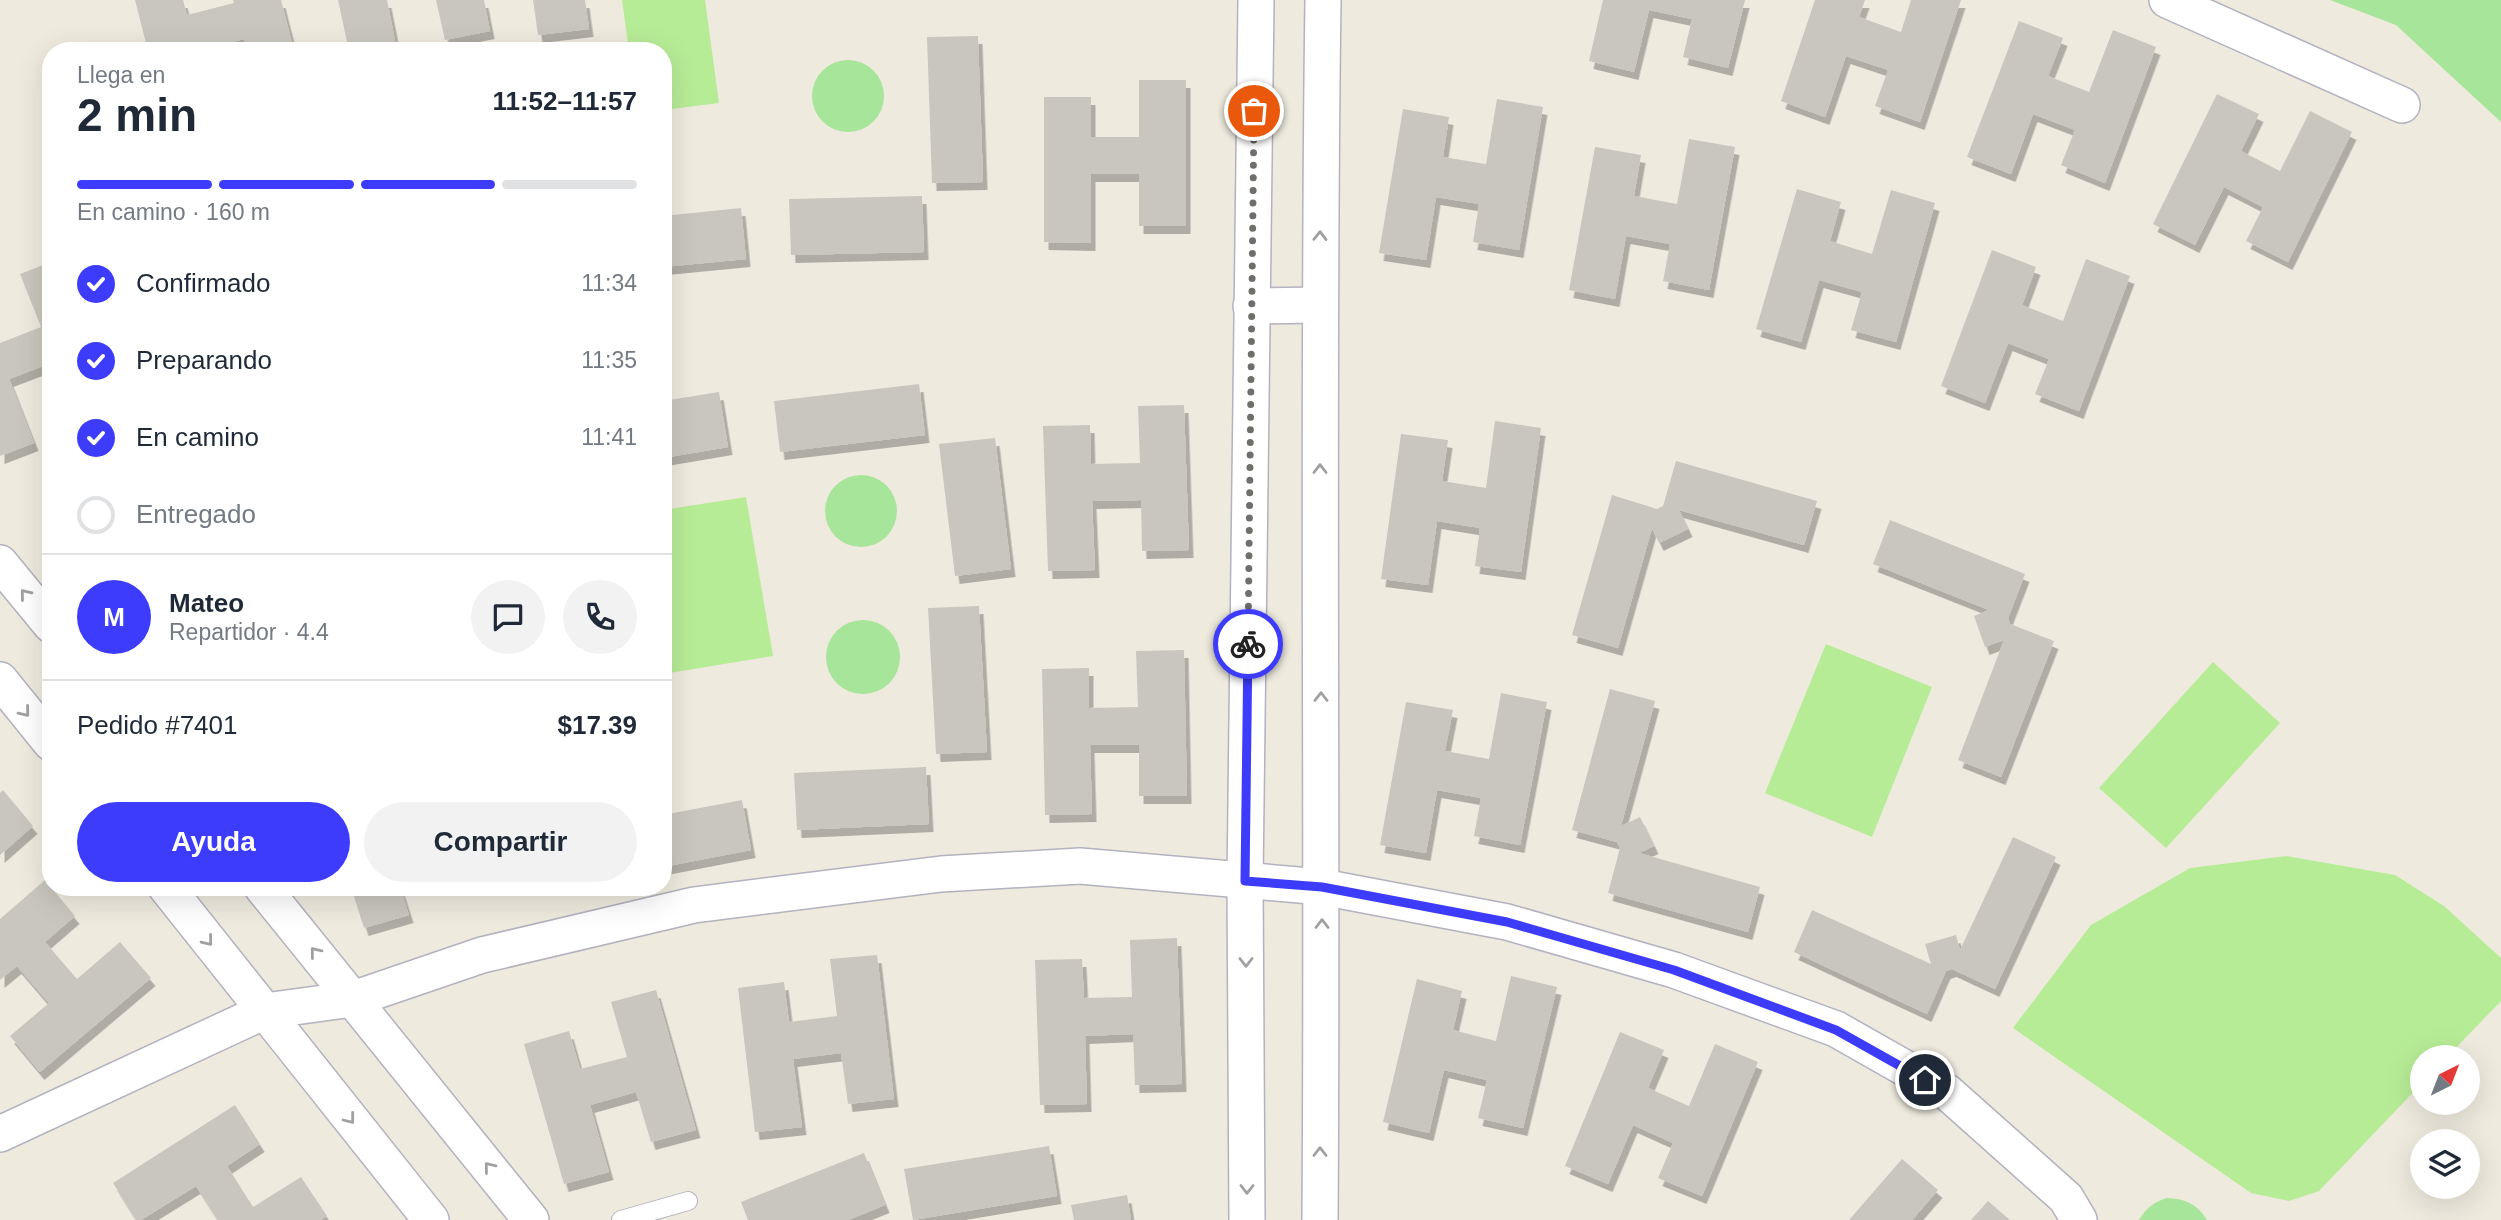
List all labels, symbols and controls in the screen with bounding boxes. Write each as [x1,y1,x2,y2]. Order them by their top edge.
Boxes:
text: Llega en [77,62,165,88]
pin [1224,81,1284,141]
text: 11:52–11:57 [492,86,637,116]
text: 2 min [77,89,197,141]
icon: bag [1235,92,1273,130]
text: En camino · 160 m [77,199,270,225]
one-way arrow [1312,231,1328,241]
icon: check [77,265,115,303]
text: Confirmado [136,268,270,298]
text: 11:34 [581,270,637,296]
icon: check [77,342,115,380]
text: Preparando [136,345,272,375]
text: 11:35 [581,347,637,373]
icon: check [77,419,115,457]
text: En camino [136,422,259,452]
text: 11:41 [581,424,637,450]
one-way arrow [1312,464,1328,474]
text: Entregado [136,499,256,529]
button: chat [471,580,545,654]
button: phone [563,580,637,654]
text: Mateo [169,588,244,618]
one-way arrow [21,590,34,602]
text: M [103,602,125,632]
courier [1213,609,1283,679]
text: Repartidor · 4.4 [169,619,329,645]
icon: bike [1229,625,1267,663]
one-way arrow [1313,691,1329,702]
one-way arrow [17,704,30,716]
text: Pedido #7401 [77,710,237,740]
text: $17.39 [557,710,637,740]
button: Ayuda [77,802,350,882]
button: Compartir [364,802,637,882]
one-way arrow [1314,919,1330,929]
one-way arrow [200,933,213,945]
one-way arrow [310,947,323,959]
one-way arrow [1238,957,1254,968]
north arrow [2410,1045,2480,1115]
map controls [2410,1045,2480,1199]
pin [1895,1050,1955,1110]
icon: home [1906,1061,1944,1099]
one-way arrow [342,1110,354,1123]
button: layers [2410,1129,2480,1199]
one-way arrow [1312,1146,1328,1157]
one-way arrow [484,1162,497,1174]
one-way arrow [1239,1185,1255,1195]

